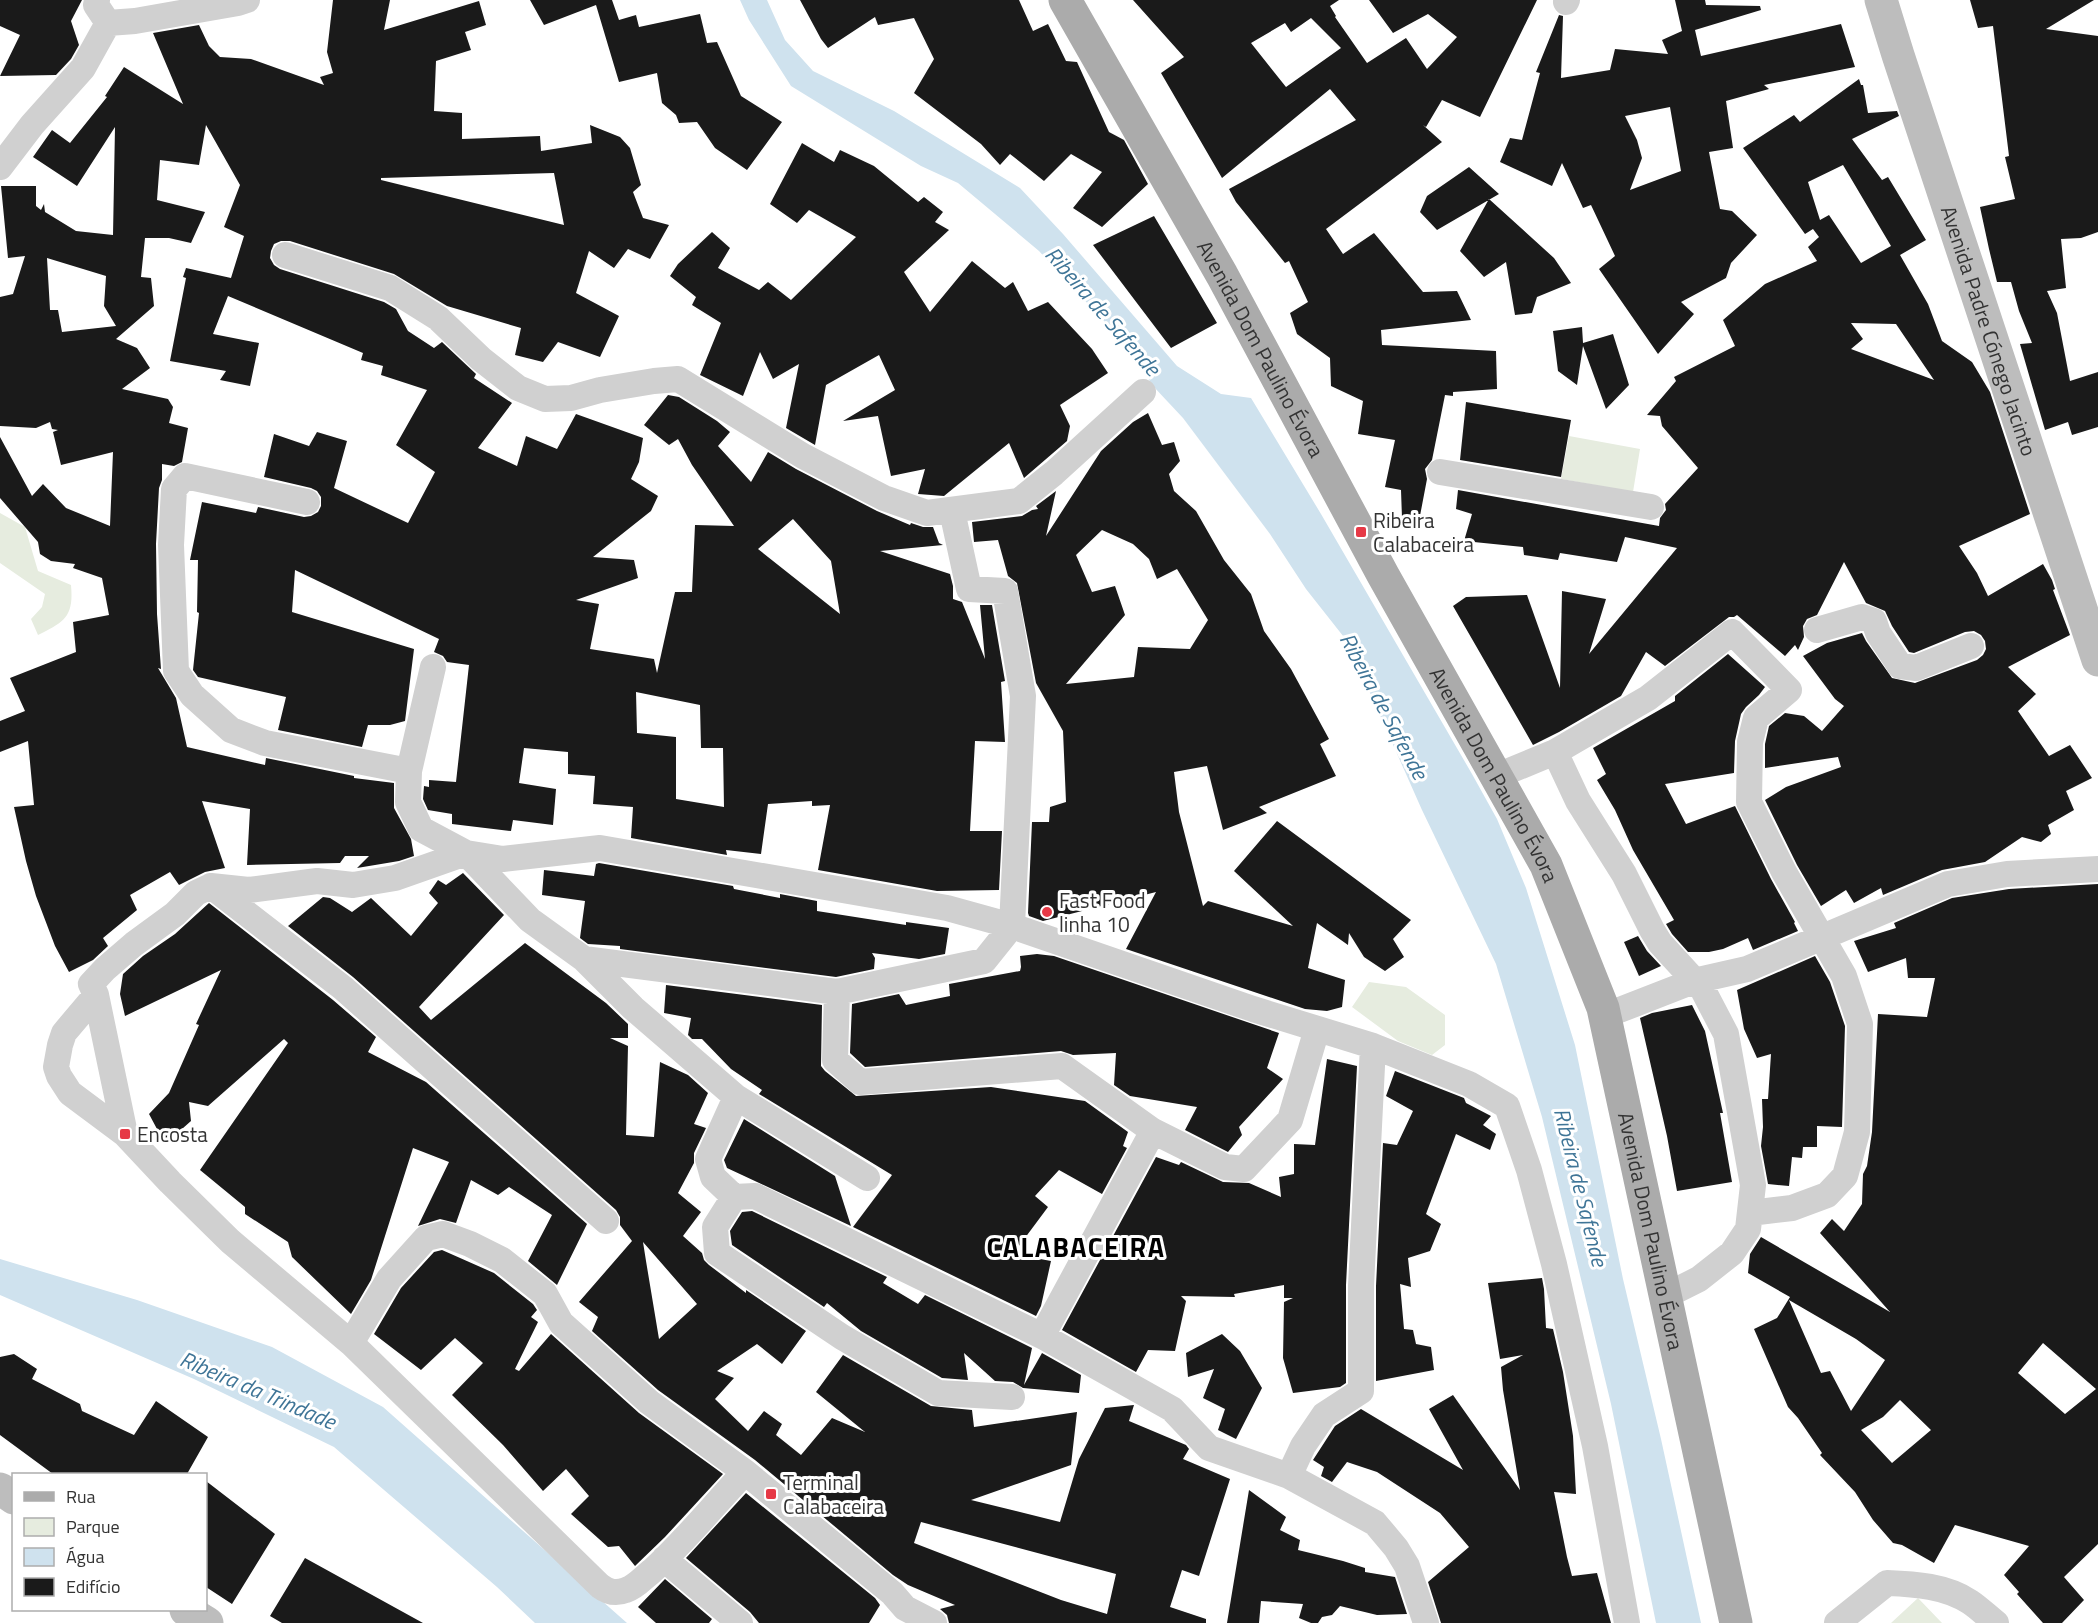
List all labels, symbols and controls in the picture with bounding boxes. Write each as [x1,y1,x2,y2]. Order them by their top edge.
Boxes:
street label: Avenida Padre Cónego Jacinto [1933,201,2045,460]
street label: Avenida Dom Paulino Évora [1189,234,1333,463]
water label: Ribeira de Safende [1037,239,1170,385]
place label: Ribeira Calabaceira [1373,504,1474,560]
marker: Ribeira Calabaceira [1354,525,1368,539]
water label: Ribeira de Safende [1331,627,1438,787]
street label: Avenida Dom Paulino Évora [1422,661,1567,888]
place label: Fast Food linha 10 [1059,884,1146,940]
marker: Fast Food linha 10 [1040,905,1054,919]
water label: Ribeira de Safende [1545,1104,1618,1271]
street label: Avenida Dom Paulino Évora [1610,1109,1693,1353]
place label: Encosta [137,1118,208,1150]
marker: Encosta [118,1127,132,1141]
district label: CALABACEIRA [987,1226,1165,1267]
water label: Ribeira da Trindade [175,1342,343,1439]
place label: Terminal Calabaceira [783,1466,884,1522]
legend [12,1473,207,1611]
text: Rua [66,1483,96,1510]
marker: Terminal Calabaceira [764,1487,778,1501]
text: Parque [66,1513,120,1540]
text: Água [66,1543,104,1570]
text: Edifício [66,1573,120,1600]

